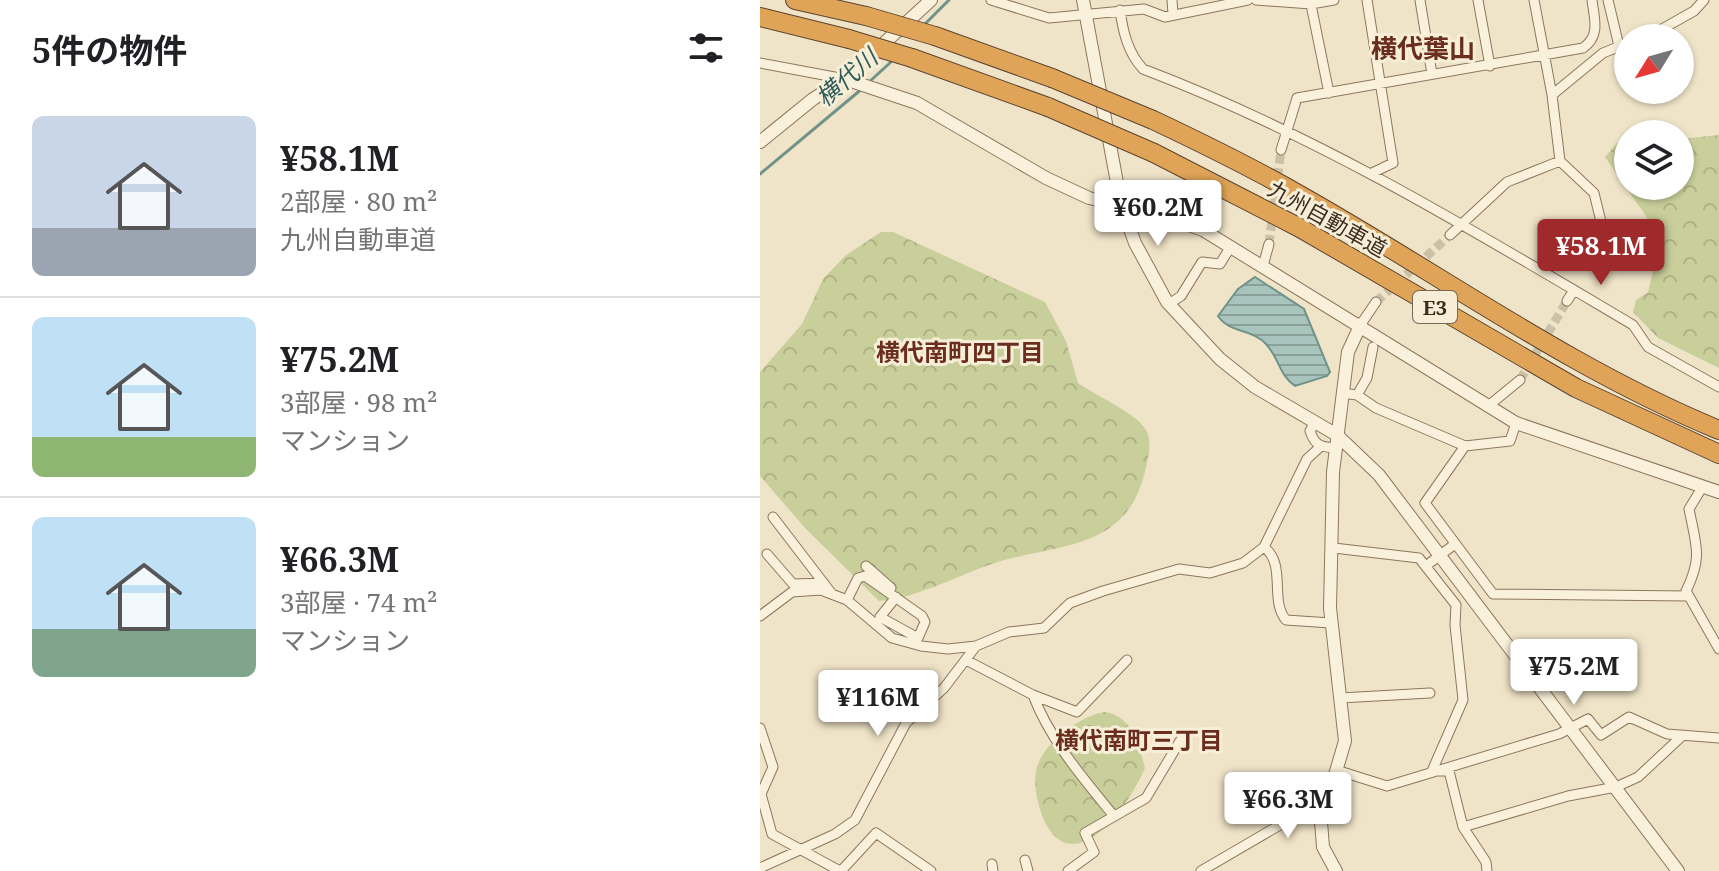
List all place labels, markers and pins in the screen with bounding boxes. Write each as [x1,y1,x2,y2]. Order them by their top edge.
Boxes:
pin: ¥60.2M [1093,180,1223,248]
pin: ¥58.1M [1536,219,1666,287]
pin: ¥75.2M [1509,639,1639,707]
pin: ¥116M [822,670,934,738]
pin: ¥66.3M [1223,772,1353,840]

